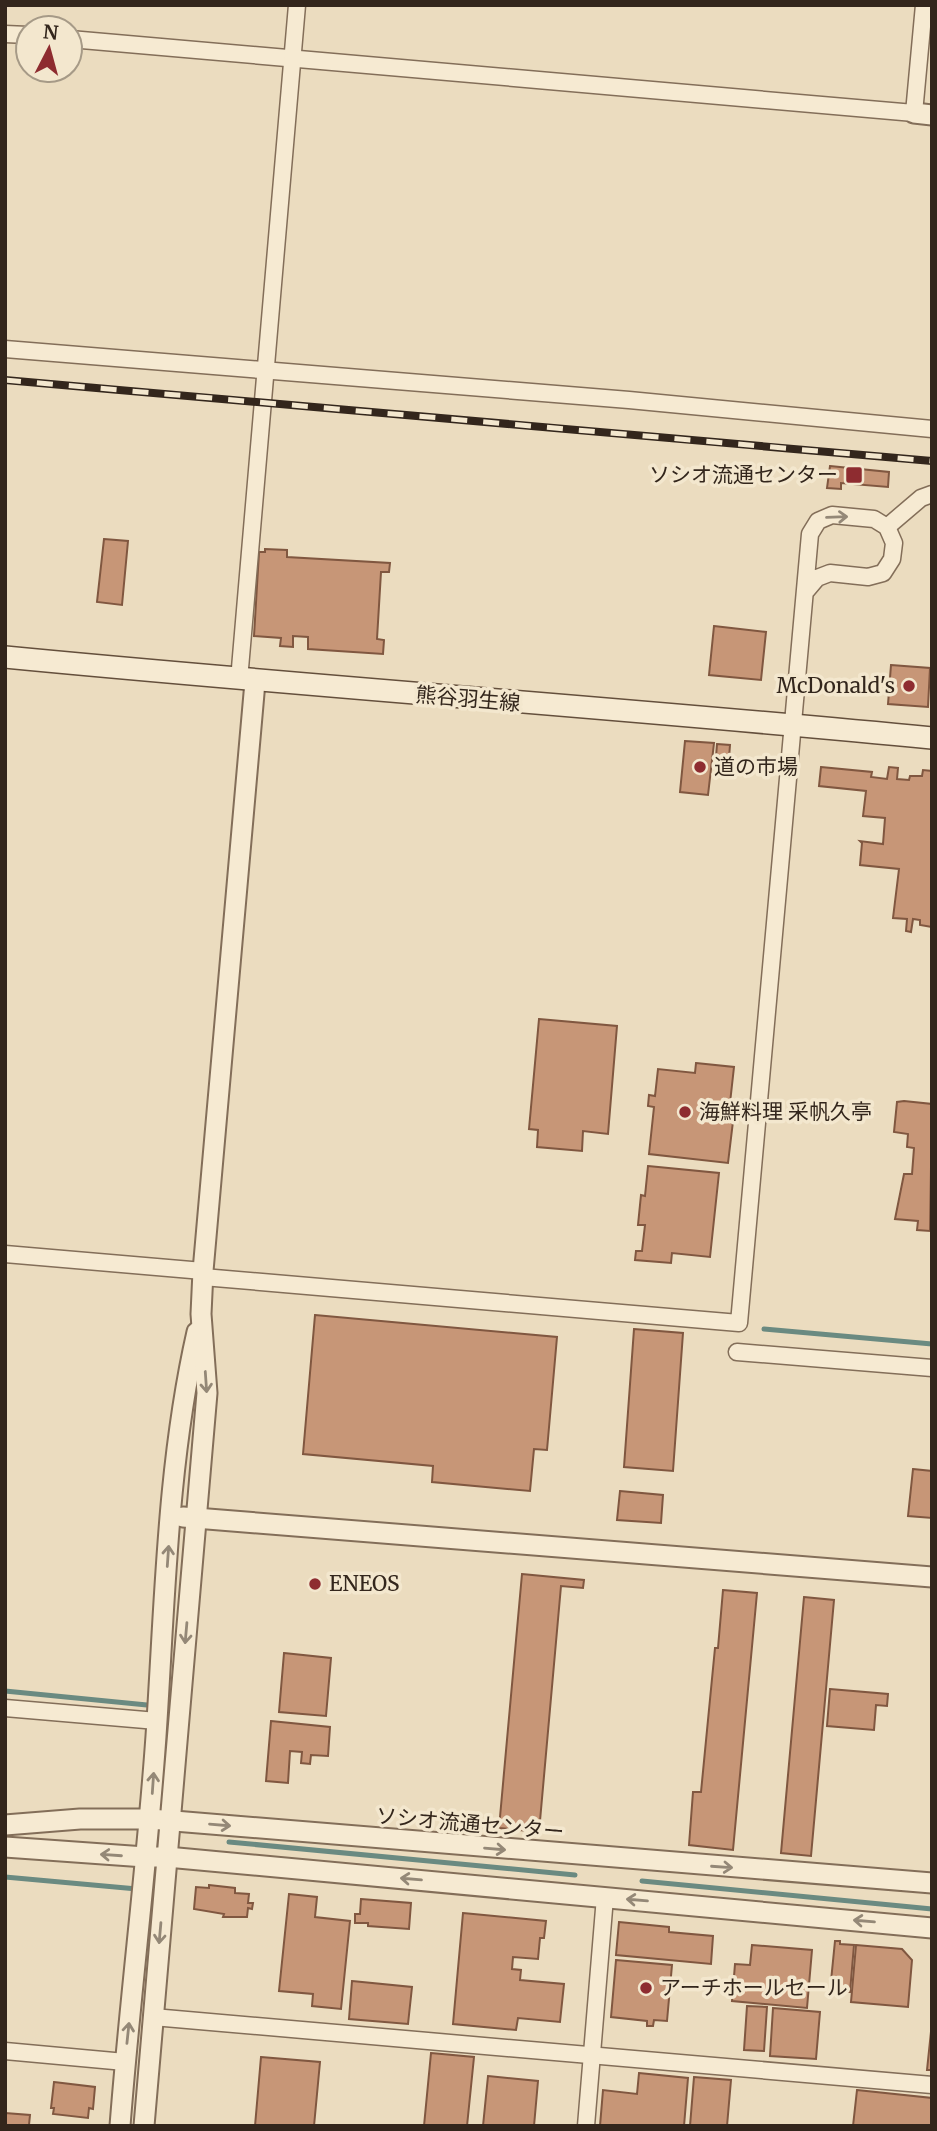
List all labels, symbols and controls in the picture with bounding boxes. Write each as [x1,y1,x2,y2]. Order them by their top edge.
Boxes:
north arrow [14,14,84,84]
text: N [42,19,59,45]
place label: ソシオ流通センター [649,461,838,488]
marker: ソシオ流通センター [844,465,864,485]
one-way arrow [825,511,848,524]
place label: McDonald's [776,672,895,699]
marker: McDonald's [901,678,917,694]
street label: 熊谷羽生線 [415,680,522,717]
place label: 道の市場 [714,753,798,780]
marker: 道の市場 [692,759,708,775]
place label: 海鮮料理 采帆久亭 [699,1098,872,1125]
marker: 海鮮料理 采帆久亭 [677,1104,693,1120]
one-way arrow [200,1370,213,1393]
one-way arrow [162,1545,175,1567]
place label: ENEOS [329,1570,400,1597]
marker: ENEOS [307,1576,323,1592]
one-way arrow [179,1621,192,1644]
one-way arrow [146,1771,159,1794]
street label: ソシオ流通センター [375,1802,565,1845]
one-way arrow [208,1819,231,1832]
one-way arrow [484,1843,506,1856]
one-way arrow [100,1848,123,1861]
one-way arrow [710,1861,733,1874]
one-way arrow [400,1872,423,1885]
one-way arrow [627,1893,649,1906]
one-way arrow [853,1914,876,1927]
one-way arrow [153,1921,166,1944]
place label: アーチホールセール [660,1974,848,2001]
marker: アーチホールセール [638,1980,654,1996]
one-way arrow [122,2023,135,2045]

